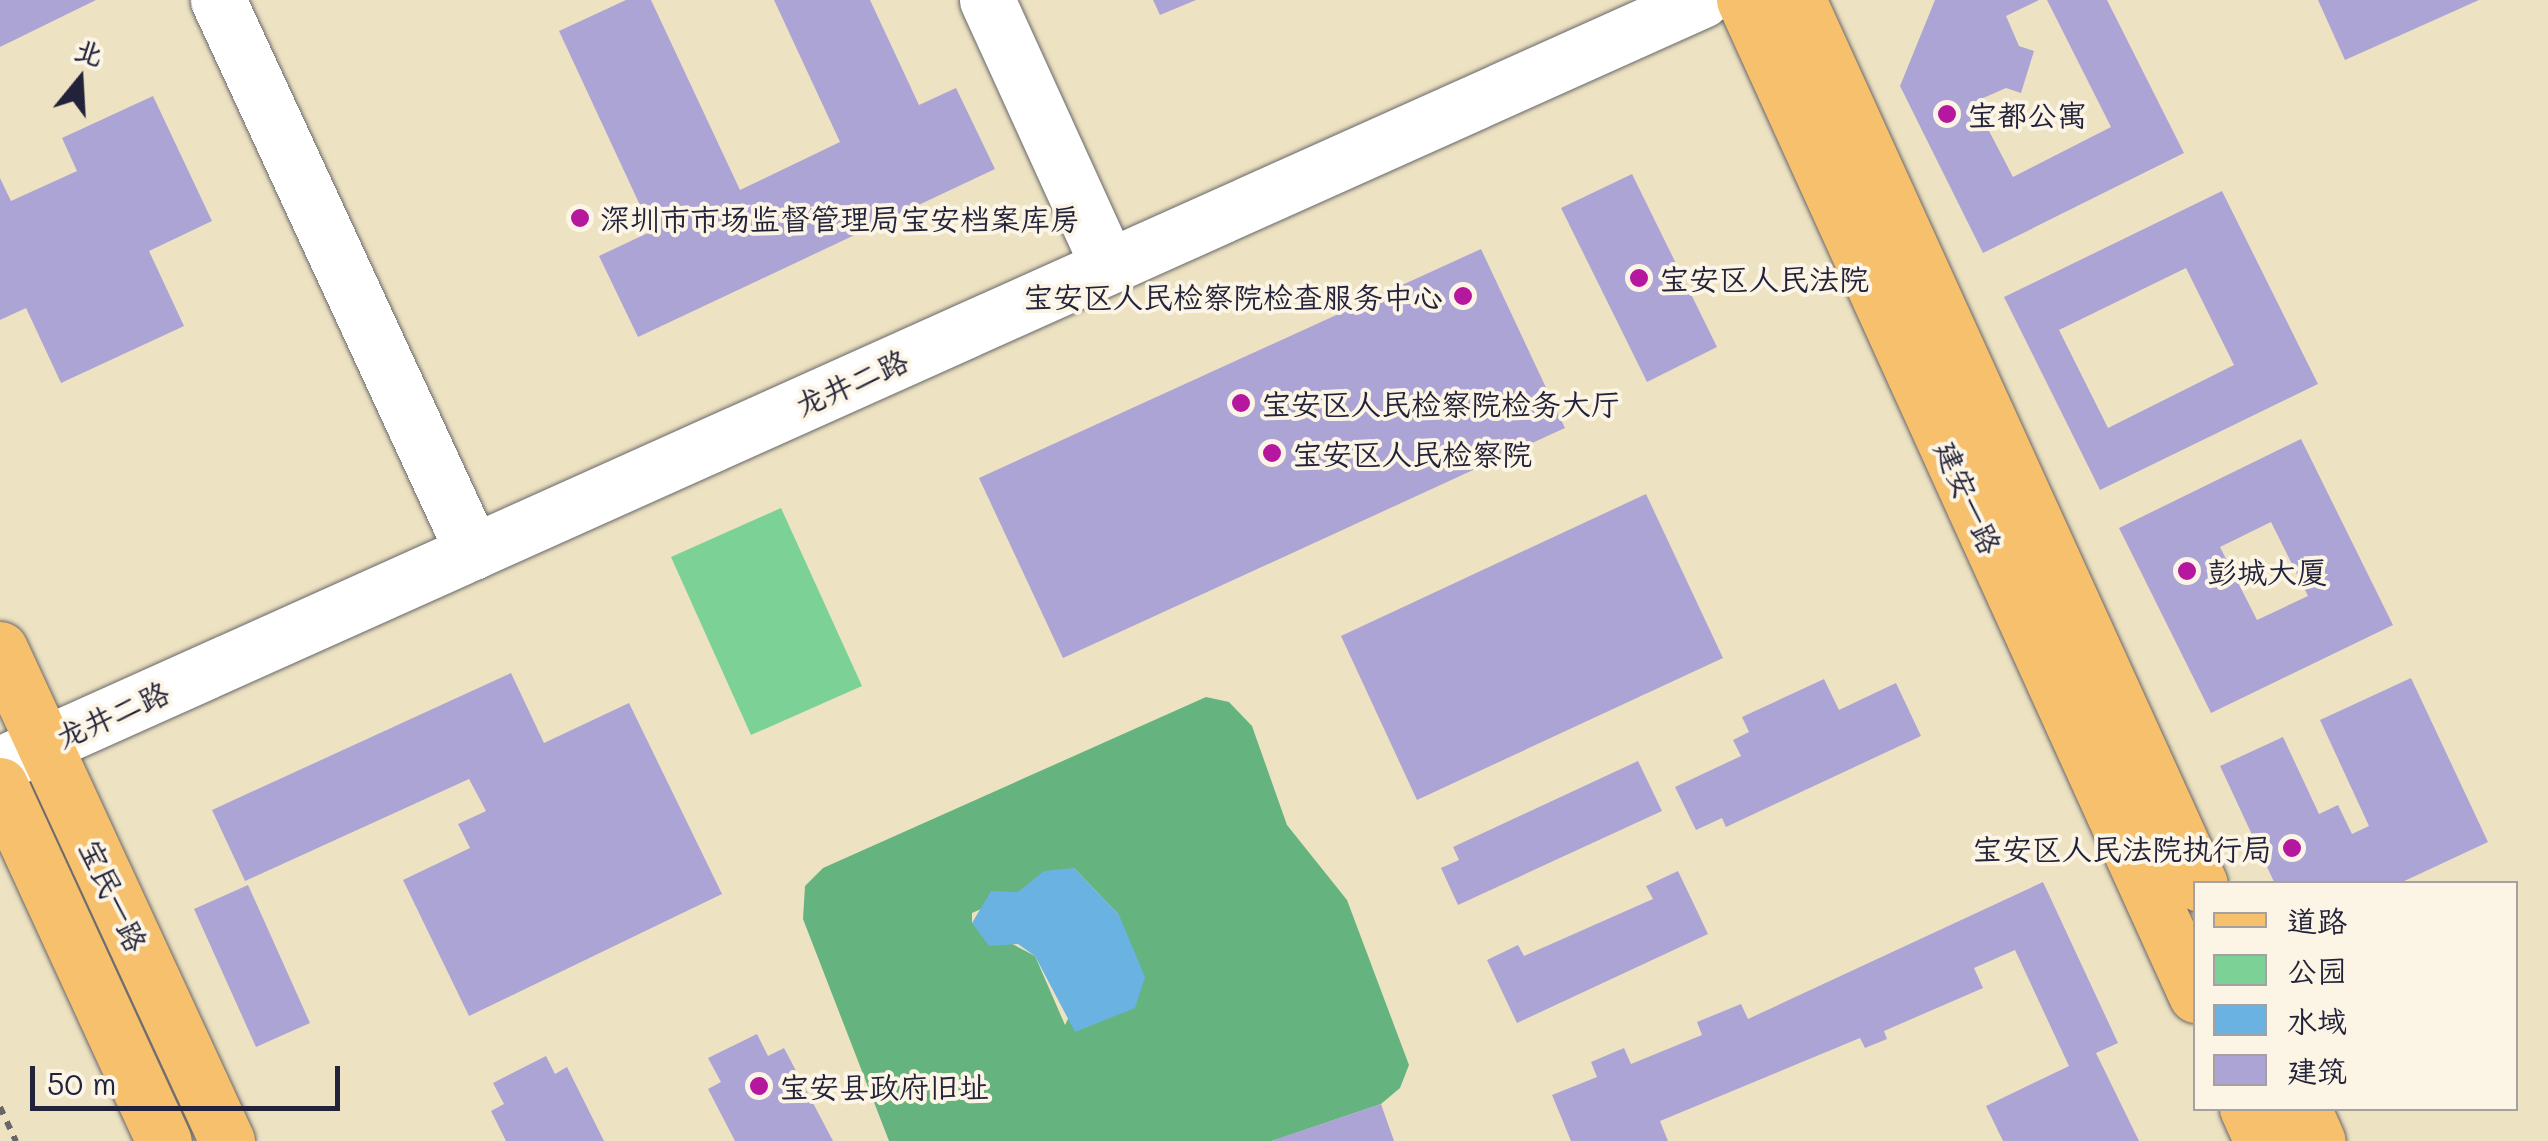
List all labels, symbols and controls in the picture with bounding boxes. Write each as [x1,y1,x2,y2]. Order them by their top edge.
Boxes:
north arrow [30,30,130,130]
text: 北 [70,30,108,73]
place label: 宝都公寓 [1967,96,2087,132]
marker: 宝都公寓 [1936,103,1958,125]
place label: 深圳市市场监督管理局宝安档案库房 [600,200,1080,236]
marker: 深圳市市场监督管理局宝安档案库房 [569,207,591,229]
place label: 宝安区人民法院 [1659,260,1869,296]
marker: 宝安区人民法院 [1628,267,1650,289]
place label: 宝安区人民检察院检查服务中心 [1023,278,1443,314]
marker: 宝安区人民检察院检查服务中心 [1452,285,1474,307]
street label: 龙井二路 [789,341,913,423]
place label: 宝安区人民检察院检务大厅 [1261,385,1621,421]
marker: 宝安区人民检察院检务大厅 [1230,392,1252,414]
place label: 宝安区人民检察院 [1292,435,1532,471]
street label: 建安一路 [1928,435,2010,559]
marker: 宝安区人民检察院 [1261,442,1283,464]
place label: 彭城大厦 [2207,553,2327,589]
marker: 彭城大厦 [2176,560,2198,582]
street label: 龙井二路 [50,673,174,755]
place label: 宝安区人民法院执行局 [1972,830,2272,866]
street label: 宝民一路 [72,833,156,957]
marker: 宝安区人民法院执行局 [2281,837,2303,859]
legend [2193,881,2518,1111]
text: 道路 [2287,900,2347,940]
text: 公园 [2287,950,2347,990]
text: 水域 [2287,1000,2347,1040]
scale bar [35,1046,345,1108]
text: 建筑 [2287,1050,2347,1090]
text: 50 m [47,1063,117,1103]
place label: 宝安县政府旧址 [779,1068,989,1104]
marker: 宝安县政府旧址 [748,1075,770,1097]

